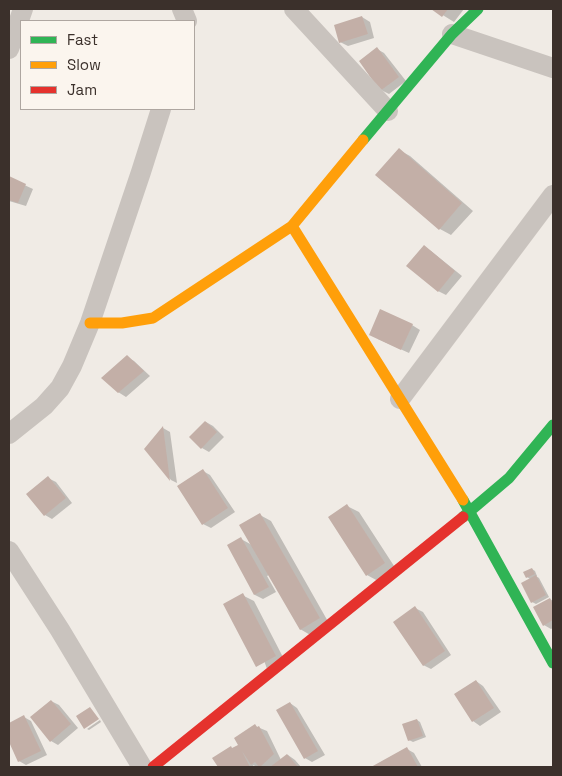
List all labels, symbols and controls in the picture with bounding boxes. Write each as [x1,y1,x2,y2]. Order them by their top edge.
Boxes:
legend [20,20,195,110]
text: Fast [67,30,98,49]
text: Slow [67,55,101,74]
text: Jam [67,80,97,99]

